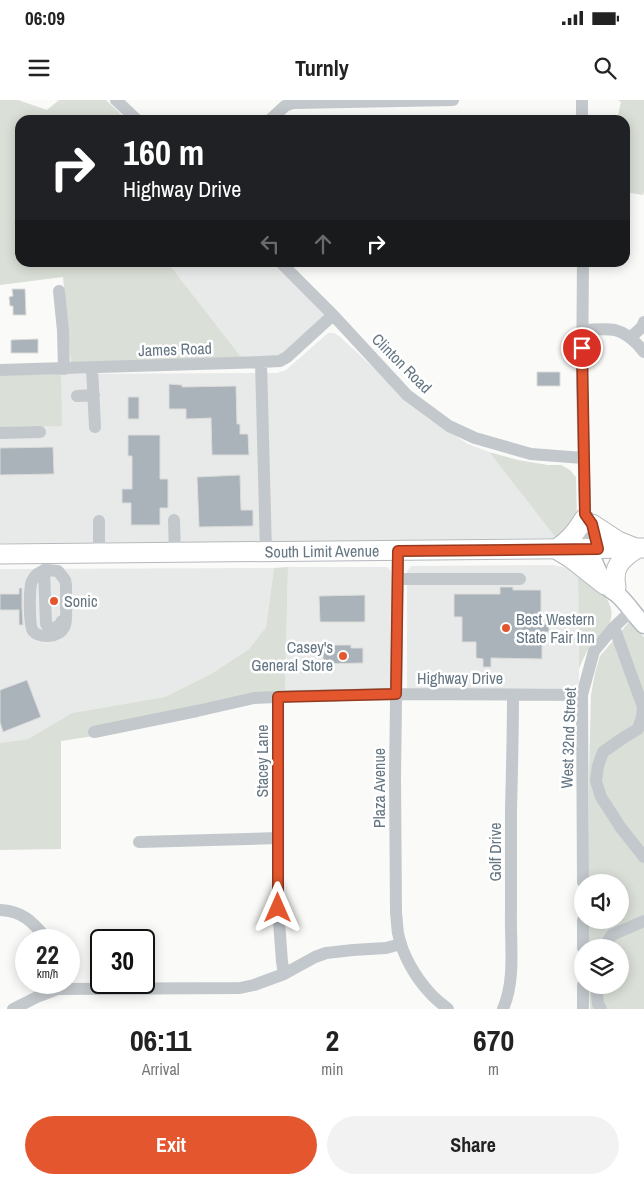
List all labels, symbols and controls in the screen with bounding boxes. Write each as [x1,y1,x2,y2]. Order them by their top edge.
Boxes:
text: 06:09 [25,5,65,31]
text: Turnly [295,53,349,83]
icon: menu [25,54,53,82]
icon: search [591,54,619,82]
text: 160 m [123,129,204,176]
icon: right [40,135,105,200]
text: Highway Drive [123,174,241,204]
icon: left [256,230,284,258]
icon: ahead [309,230,337,258]
icon: right [362,230,390,258]
pin [561,327,603,369]
street label: Clinton Road [367,328,437,398]
icon: arrive [568,334,596,362]
street label: James Road [138,337,212,361]
street label: South Limit Avenue [265,539,379,563]
place label: Sonic [64,590,98,612]
marker: Sonic [48,595,60,607]
place label: Best Western State Fair Inn [516,608,595,648]
marker: Best Western State Fair Inn [500,622,512,634]
place label: Casey's General Store [251,636,333,676]
marker: Casey's General Store [337,650,349,662]
street label: Highway Drive [417,667,503,689]
street label: West 32nd Street [555,687,581,789]
street label: Stacey Lane [251,725,273,797]
street label: Plaza Avenue [368,748,390,828]
street label: Golf Drive [484,822,506,882]
map controls [574,874,629,994]
button: sound [574,874,629,929]
position arrow [251,881,303,933]
speed limit sign: 30 [90,929,155,994]
text: 22 [36,938,59,972]
button: layers [574,939,629,994]
text: km/h [37,966,58,982]
text: 06:11 [130,1020,191,1060]
text: 2 [325,1020,339,1060]
text: 670 [473,1020,514,1060]
text: Arrival [142,1058,180,1080]
text: min [321,1058,343,1080]
text: m [488,1058,499,1080]
button: Exit [25,1116,317,1174]
button: Share [327,1116,619,1174]

